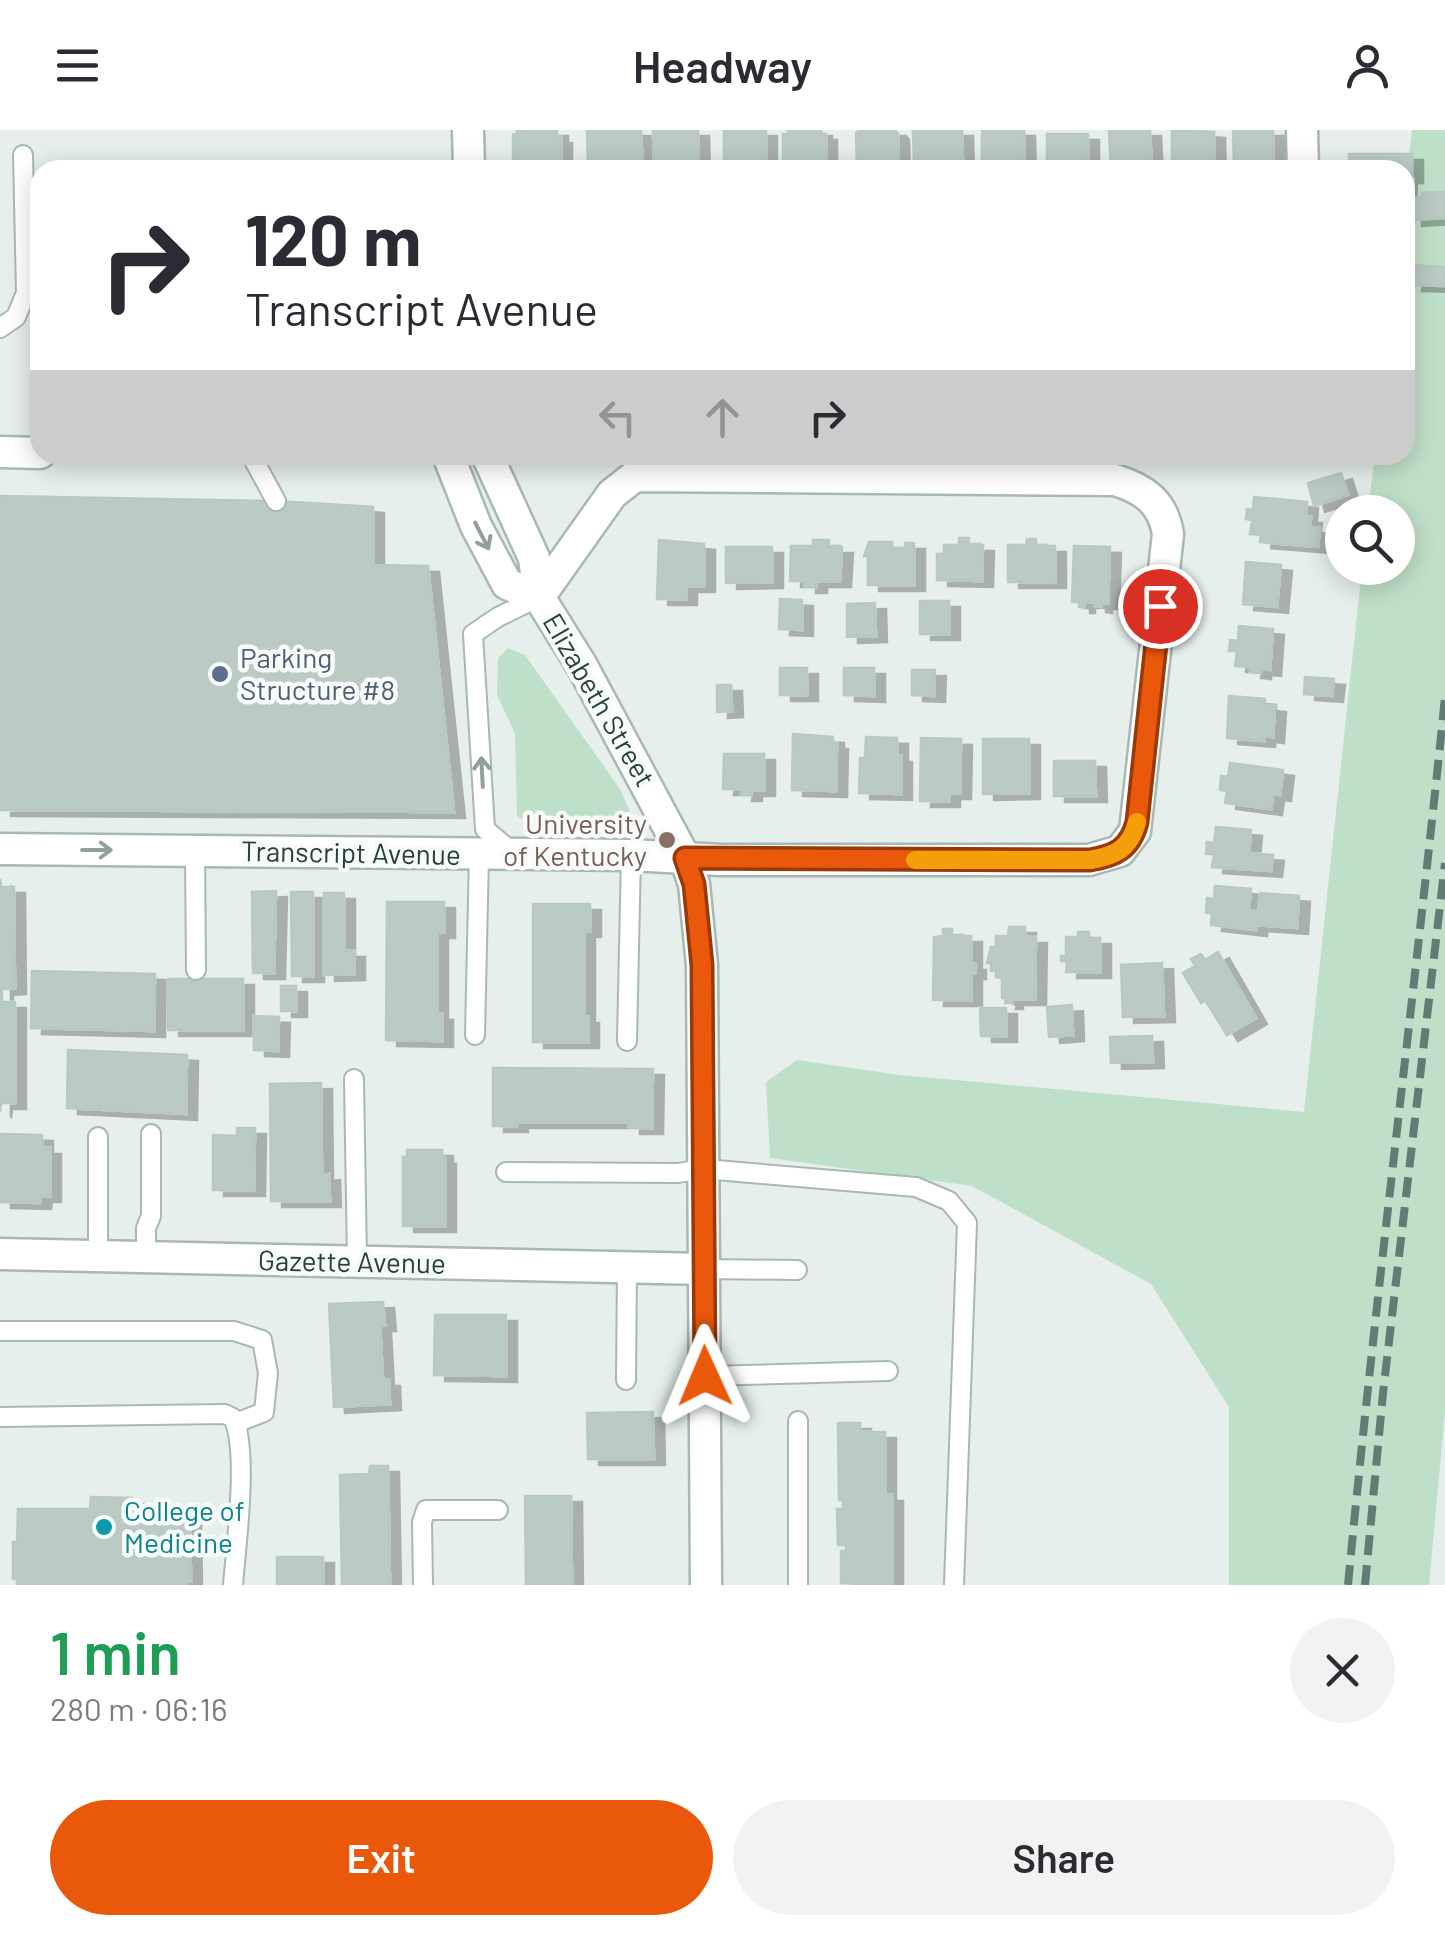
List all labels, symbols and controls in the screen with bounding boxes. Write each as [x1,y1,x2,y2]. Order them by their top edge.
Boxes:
icon: menu [50,38,105,93]
text: Headway [633,38,812,92]
icon: person [1340,38,1395,93]
text: 120 m [245,196,421,280]
icon: right [80,200,210,330]
text: Transcript Avenue [245,281,598,335]
icon: left [590,390,645,445]
icon: ahead [695,390,750,445]
icon: right [800,390,855,445]
map controls [1325,495,1415,585]
button: search [1325,495,1415,585]
one-way arrow [473,521,492,551]
pin [1118,564,1203,649]
icon: arrive [1133,579,1188,634]
street label: Elizabeth Street [537,607,663,792]
place label: Parking Structure #8 [240,640,395,706]
marker: Parking Structure #8 [209,663,231,685]
one-way arrow [472,757,491,789]
place label: University of Kentucky [503,806,647,872]
marker: University of Kentucky [656,829,678,851]
street label: Transcript Avenue [241,833,461,871]
one-way arrow [80,840,113,860]
street label: Gazette Avenue [258,1242,446,1280]
position arrow [653,1324,757,1428]
place label: College of Medicine [124,1493,245,1559]
marker: College of Medicine [93,1516,115,1538]
text: 1 min [50,1615,181,1687]
button: close [1290,1618,1395,1723]
text: 280 m · 06:16 [50,1689,227,1727]
button: Exit [50,1800,713,1915]
button: Share [733,1800,1395,1915]

